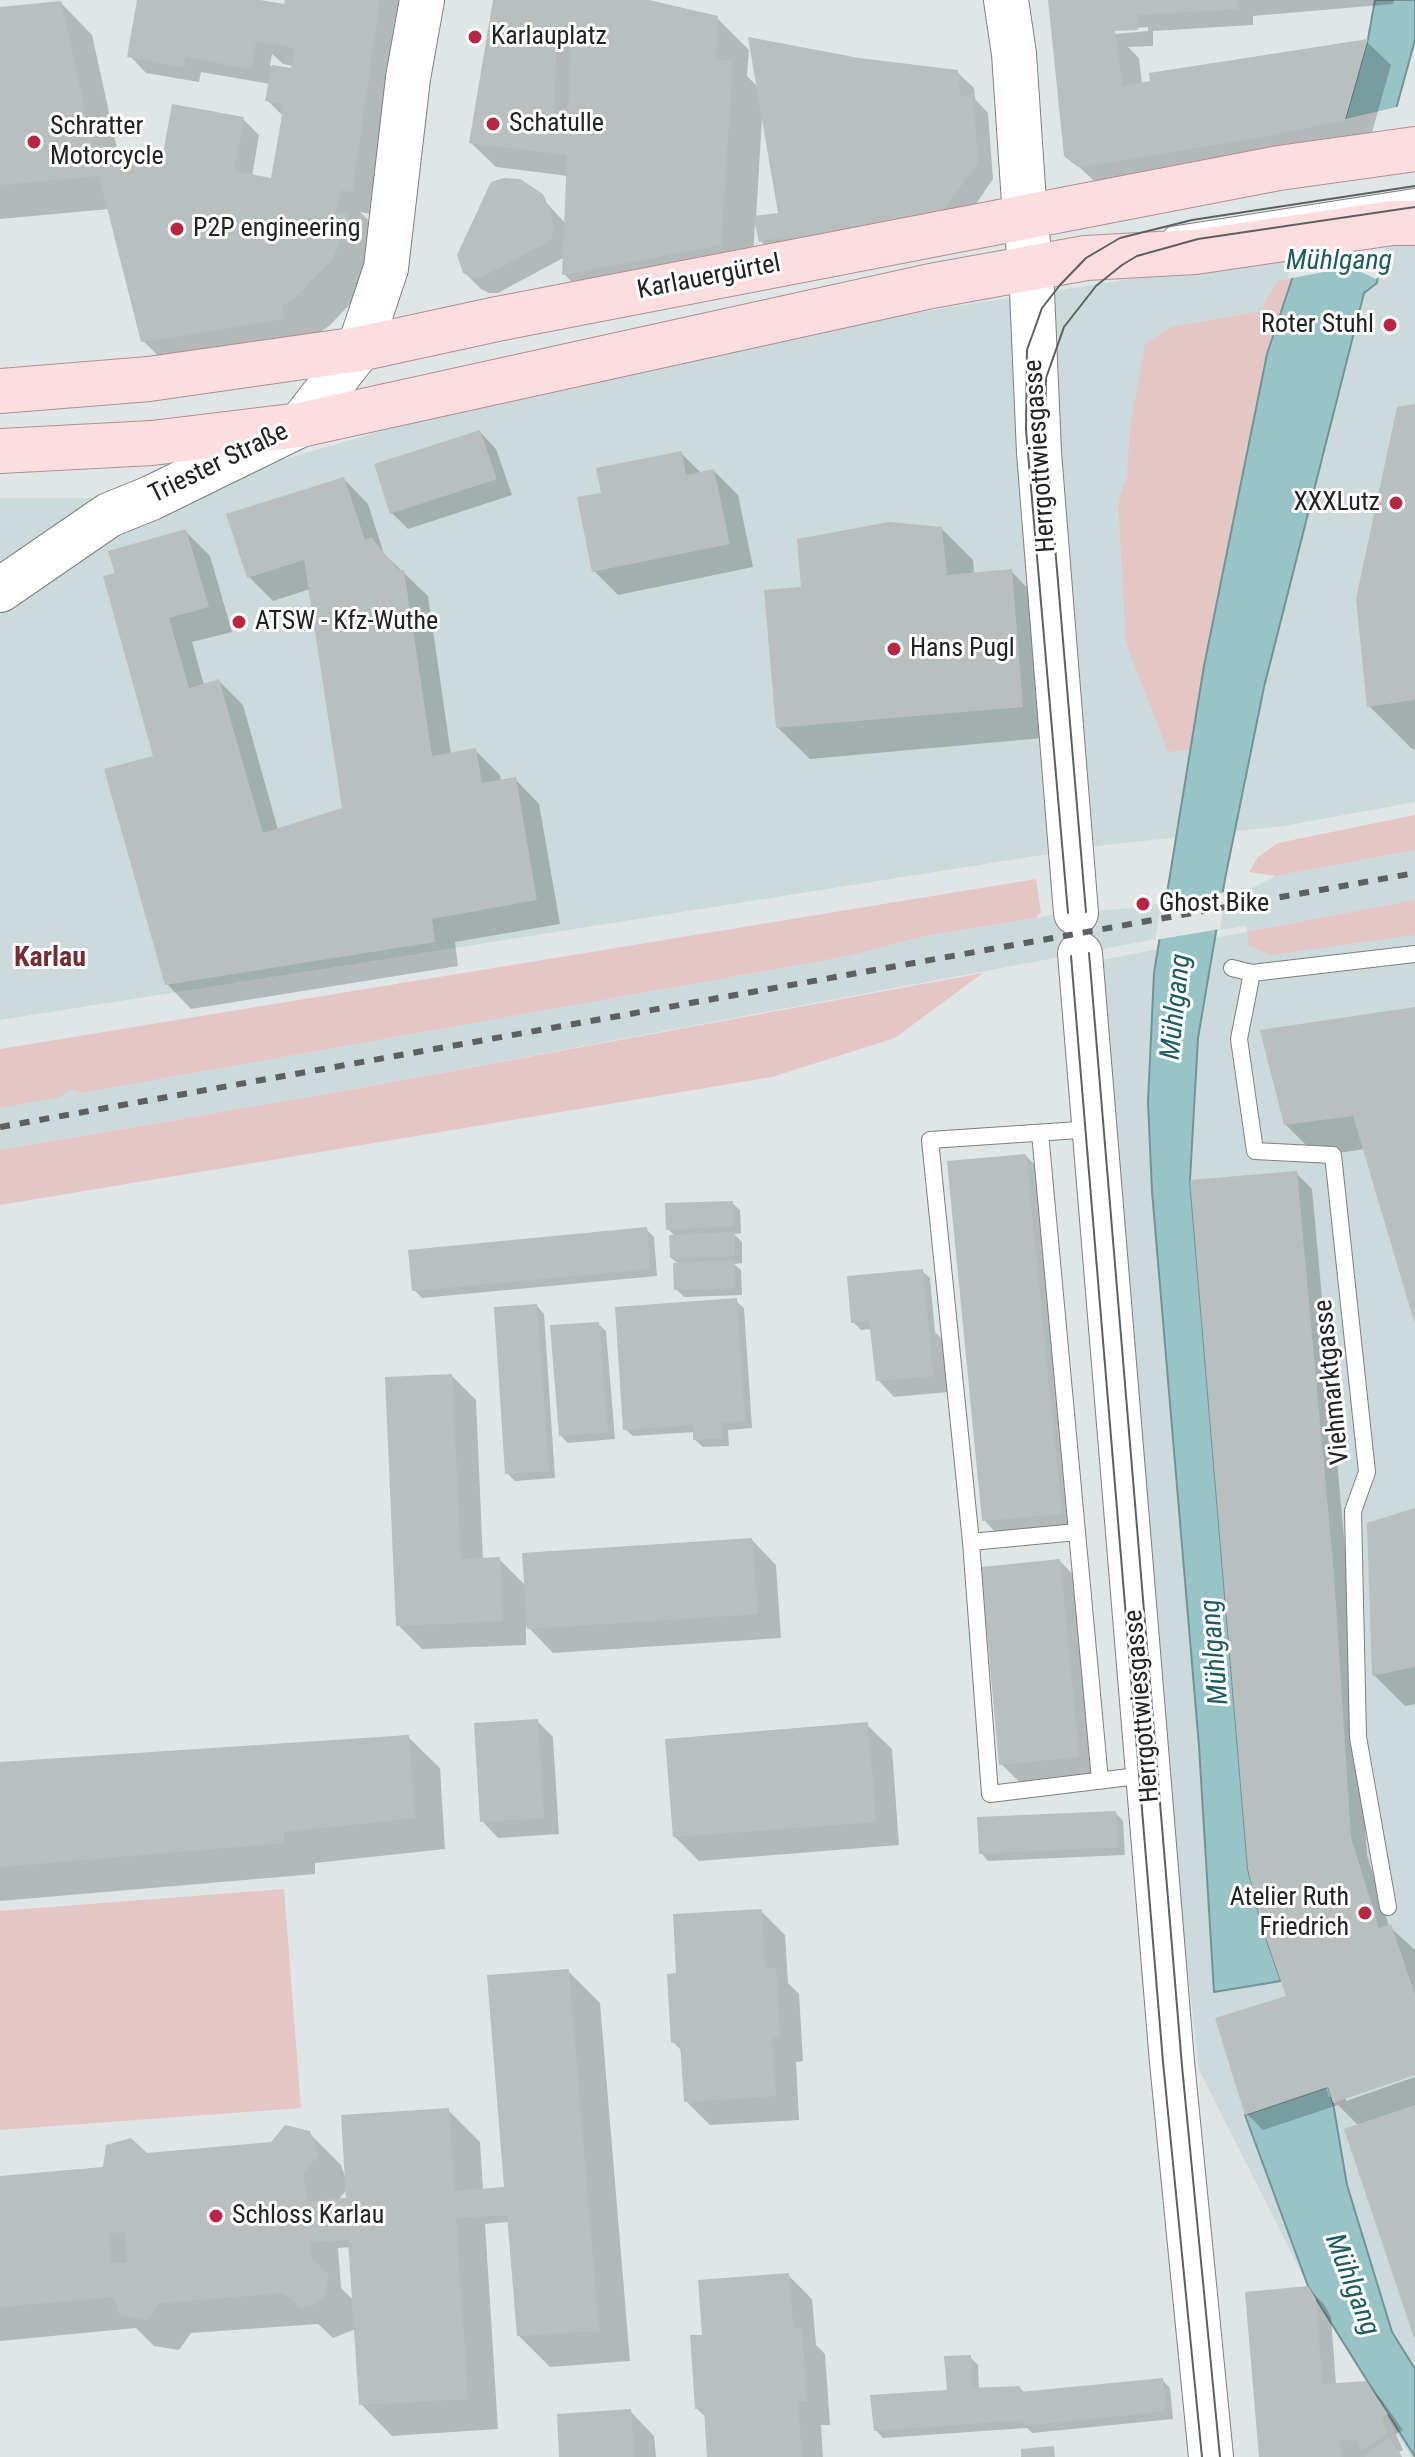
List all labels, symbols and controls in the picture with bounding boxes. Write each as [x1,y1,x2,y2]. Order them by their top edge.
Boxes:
place label: Karlauplatz [491,21,607,53]
marker: Karlauplatz [466,28,484,46]
place label: Schatulle [509,108,604,140]
place label: Schratter Motorcycle [50,111,164,172]
marker: Schatulle [484,115,502,133]
marker: Schratter Motorcycle [25,133,43,151]
place label: P2P engineering [193,213,360,245]
marker: P2P engineering [168,220,186,238]
water label: Mühlgang [1286,245,1392,279]
street label: Karlauergürtel [635,249,783,307]
place label: Roter Stuhl [1261,309,1374,341]
marker: Roter Stuhl [1381,316,1399,334]
street label: Herrgottwiesgasse [1019,359,1063,553]
street label: Triester Straße [144,417,294,511]
place label: XXXLutz [1294,487,1380,519]
marker: XXXLutz [1387,494,1405,512]
place label: ATSW - Kfz-Wuthe [255,606,438,638]
marker: ATSW - Kfz-Wuthe [230,613,248,631]
place label: Hans Pugl [910,633,1015,665]
marker: Hans Pugl [885,640,903,658]
place label: Ghost Bike [1159,888,1269,920]
marker: Ghost Bike [1134,895,1152,913]
district label: Karlau [14,942,86,976]
water label: Mühlgang [1155,953,1199,1061]
street label: Viehmarktgasse [1309,1298,1357,1466]
water label: Mühlgang [1195,1598,1237,1706]
street label: Herrgottwiesgasse [1119,1608,1167,1804]
place label: Atelier Ruth Friedrich [1230,1882,1349,1944]
marker: Atelier Ruth Friedrich [1356,1904,1374,1922]
place label: Schloss Karlau [232,2200,384,2232]
marker: Schloss Karlau [207,2207,225,2225]
water label: Mühlgang [1316,2230,1386,2340]

